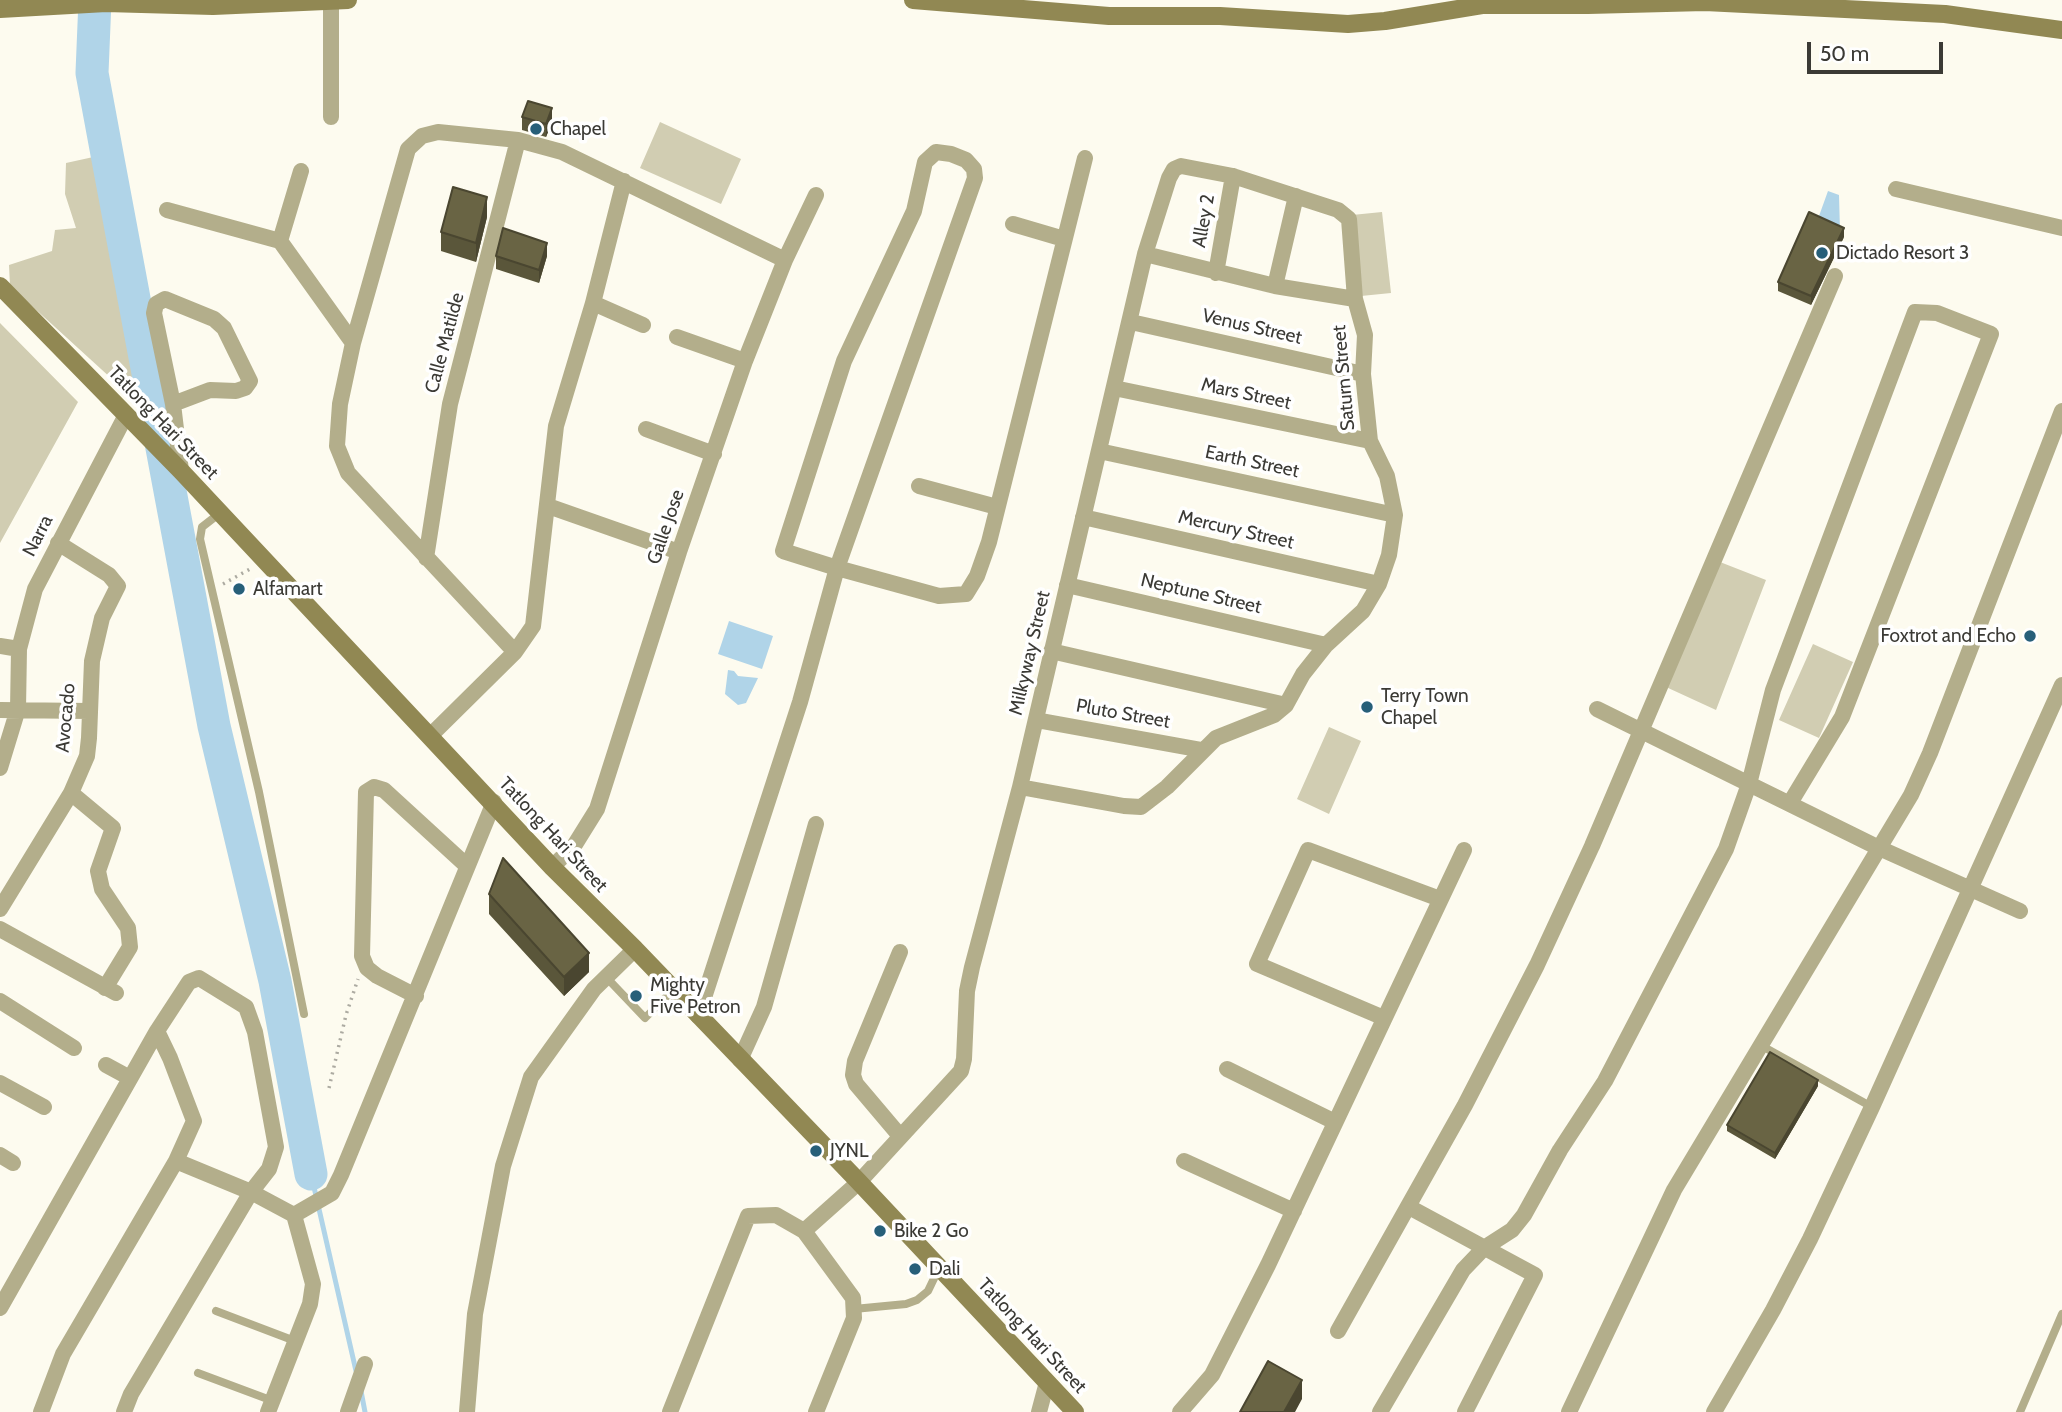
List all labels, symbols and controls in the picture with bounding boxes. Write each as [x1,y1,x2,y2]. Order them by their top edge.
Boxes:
scale bar [1810,28,1946,72]
text: 50 m [1820,41,1869,66]
place label: Chapel [550,118,606,140]
marker: Chapel [528,121,544,137]
street label: Alley 2 [1188,192,1220,250]
place label: Dictado Resort 3 [1836,242,1969,264]
marker: Dictado Resort 3 [1814,245,1830,261]
street label: Calle Matilde [421,290,469,396]
street label: Venus Street [1200,304,1304,350]
street label: Saturn Street [1328,324,1360,432]
street label: Tatlong Hari Street [103,361,223,485]
street label: Mars Street [1199,373,1293,415]
street label: Earth Street [1203,441,1301,483]
street label: Galle Jose [643,487,689,567]
street label: Mercury Street [1176,506,1296,554]
street label: Narra [18,512,58,560]
street label: Neptune Street [1138,569,1264,619]
place label: Alfamart [253,578,323,600]
marker: Alfamart [231,581,247,597]
street label: Milkyway Street [1005,589,1055,717]
place label: Foxtrot and Echo [1880,625,2016,647]
marker: Foxtrot and Echo [2022,628,2038,644]
street label: Avocado [52,682,80,754]
place label: Terry Town Chapel [1381,685,1469,729]
street label: Pluto Street [1074,695,1172,733]
marker: Terry Town Chapel [1359,699,1375,715]
street label: Tatlong Hari Street [494,773,612,897]
place label: Mighty Five Petron [650,974,741,1018]
marker: Mighty Five Petron [628,988,644,1004]
place label: JYNL [830,1140,869,1162]
marker: JYNL [808,1143,824,1159]
place label: Bike 2 Go [894,1220,969,1242]
marker: Bike 2 Go [872,1223,888,1239]
place label: Dali [929,1258,960,1280]
marker: Dali [907,1261,923,1277]
street label: Tatlong Hari Street [973,1274,1091,1398]

